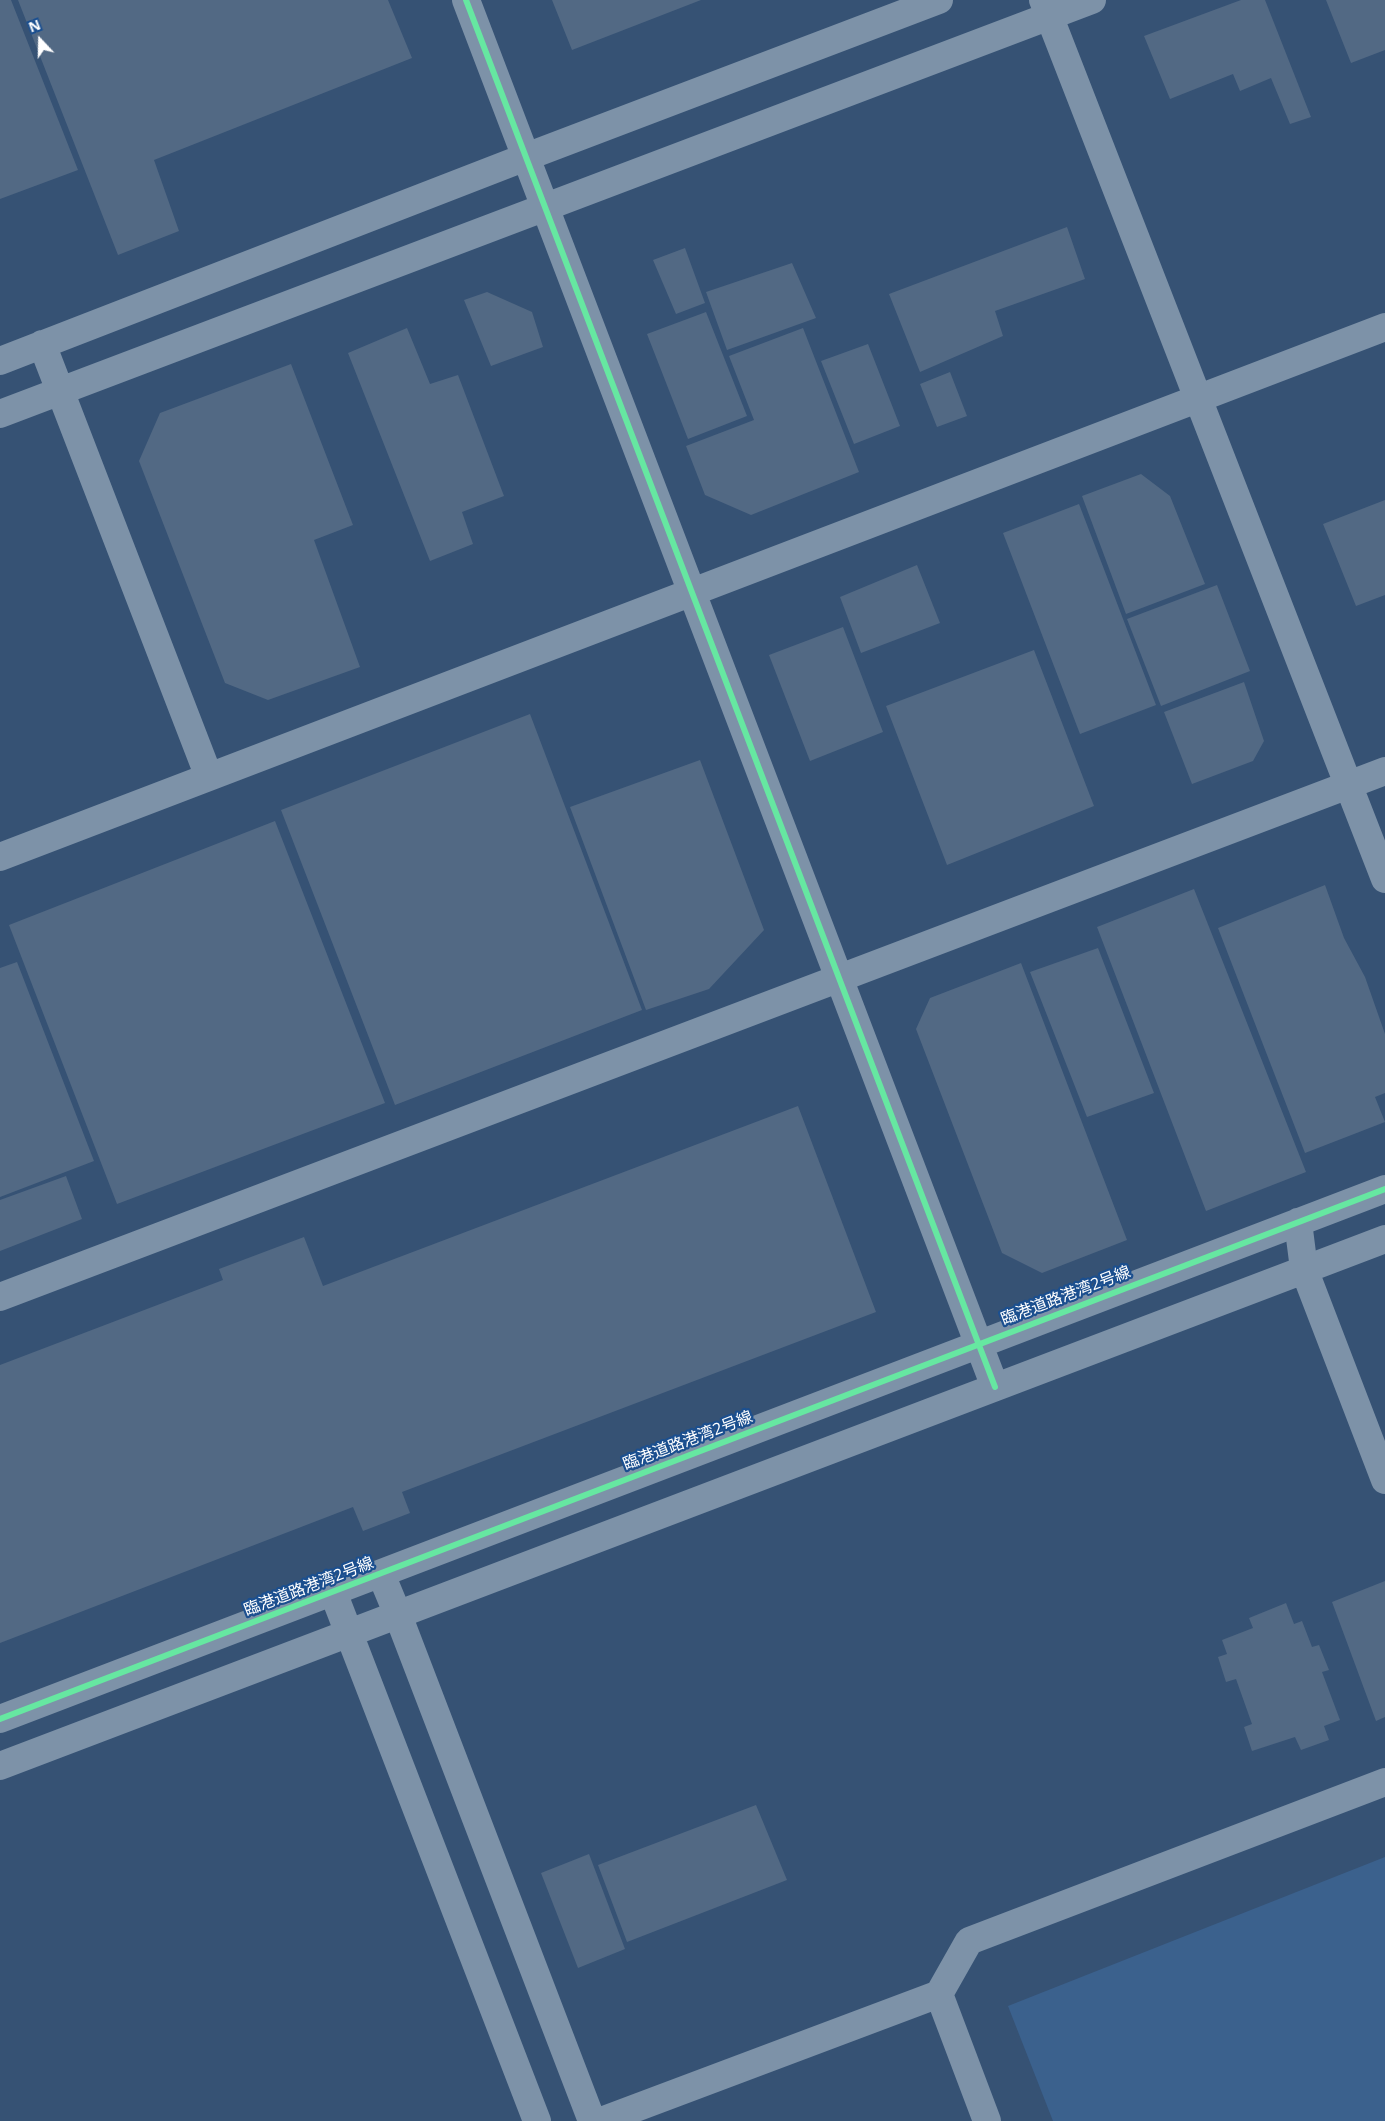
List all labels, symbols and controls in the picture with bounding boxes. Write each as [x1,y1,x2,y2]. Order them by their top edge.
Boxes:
north arrow [15,15,65,65]
text: N [26,15,43,36]
street label: 臨港道路港湾2号線 [999,1262,1133,1330]
street label: 臨港道路港湾2号線 [621,1407,755,1475]
street label: 臨港道路港湾2号線 [242,1553,376,1621]

